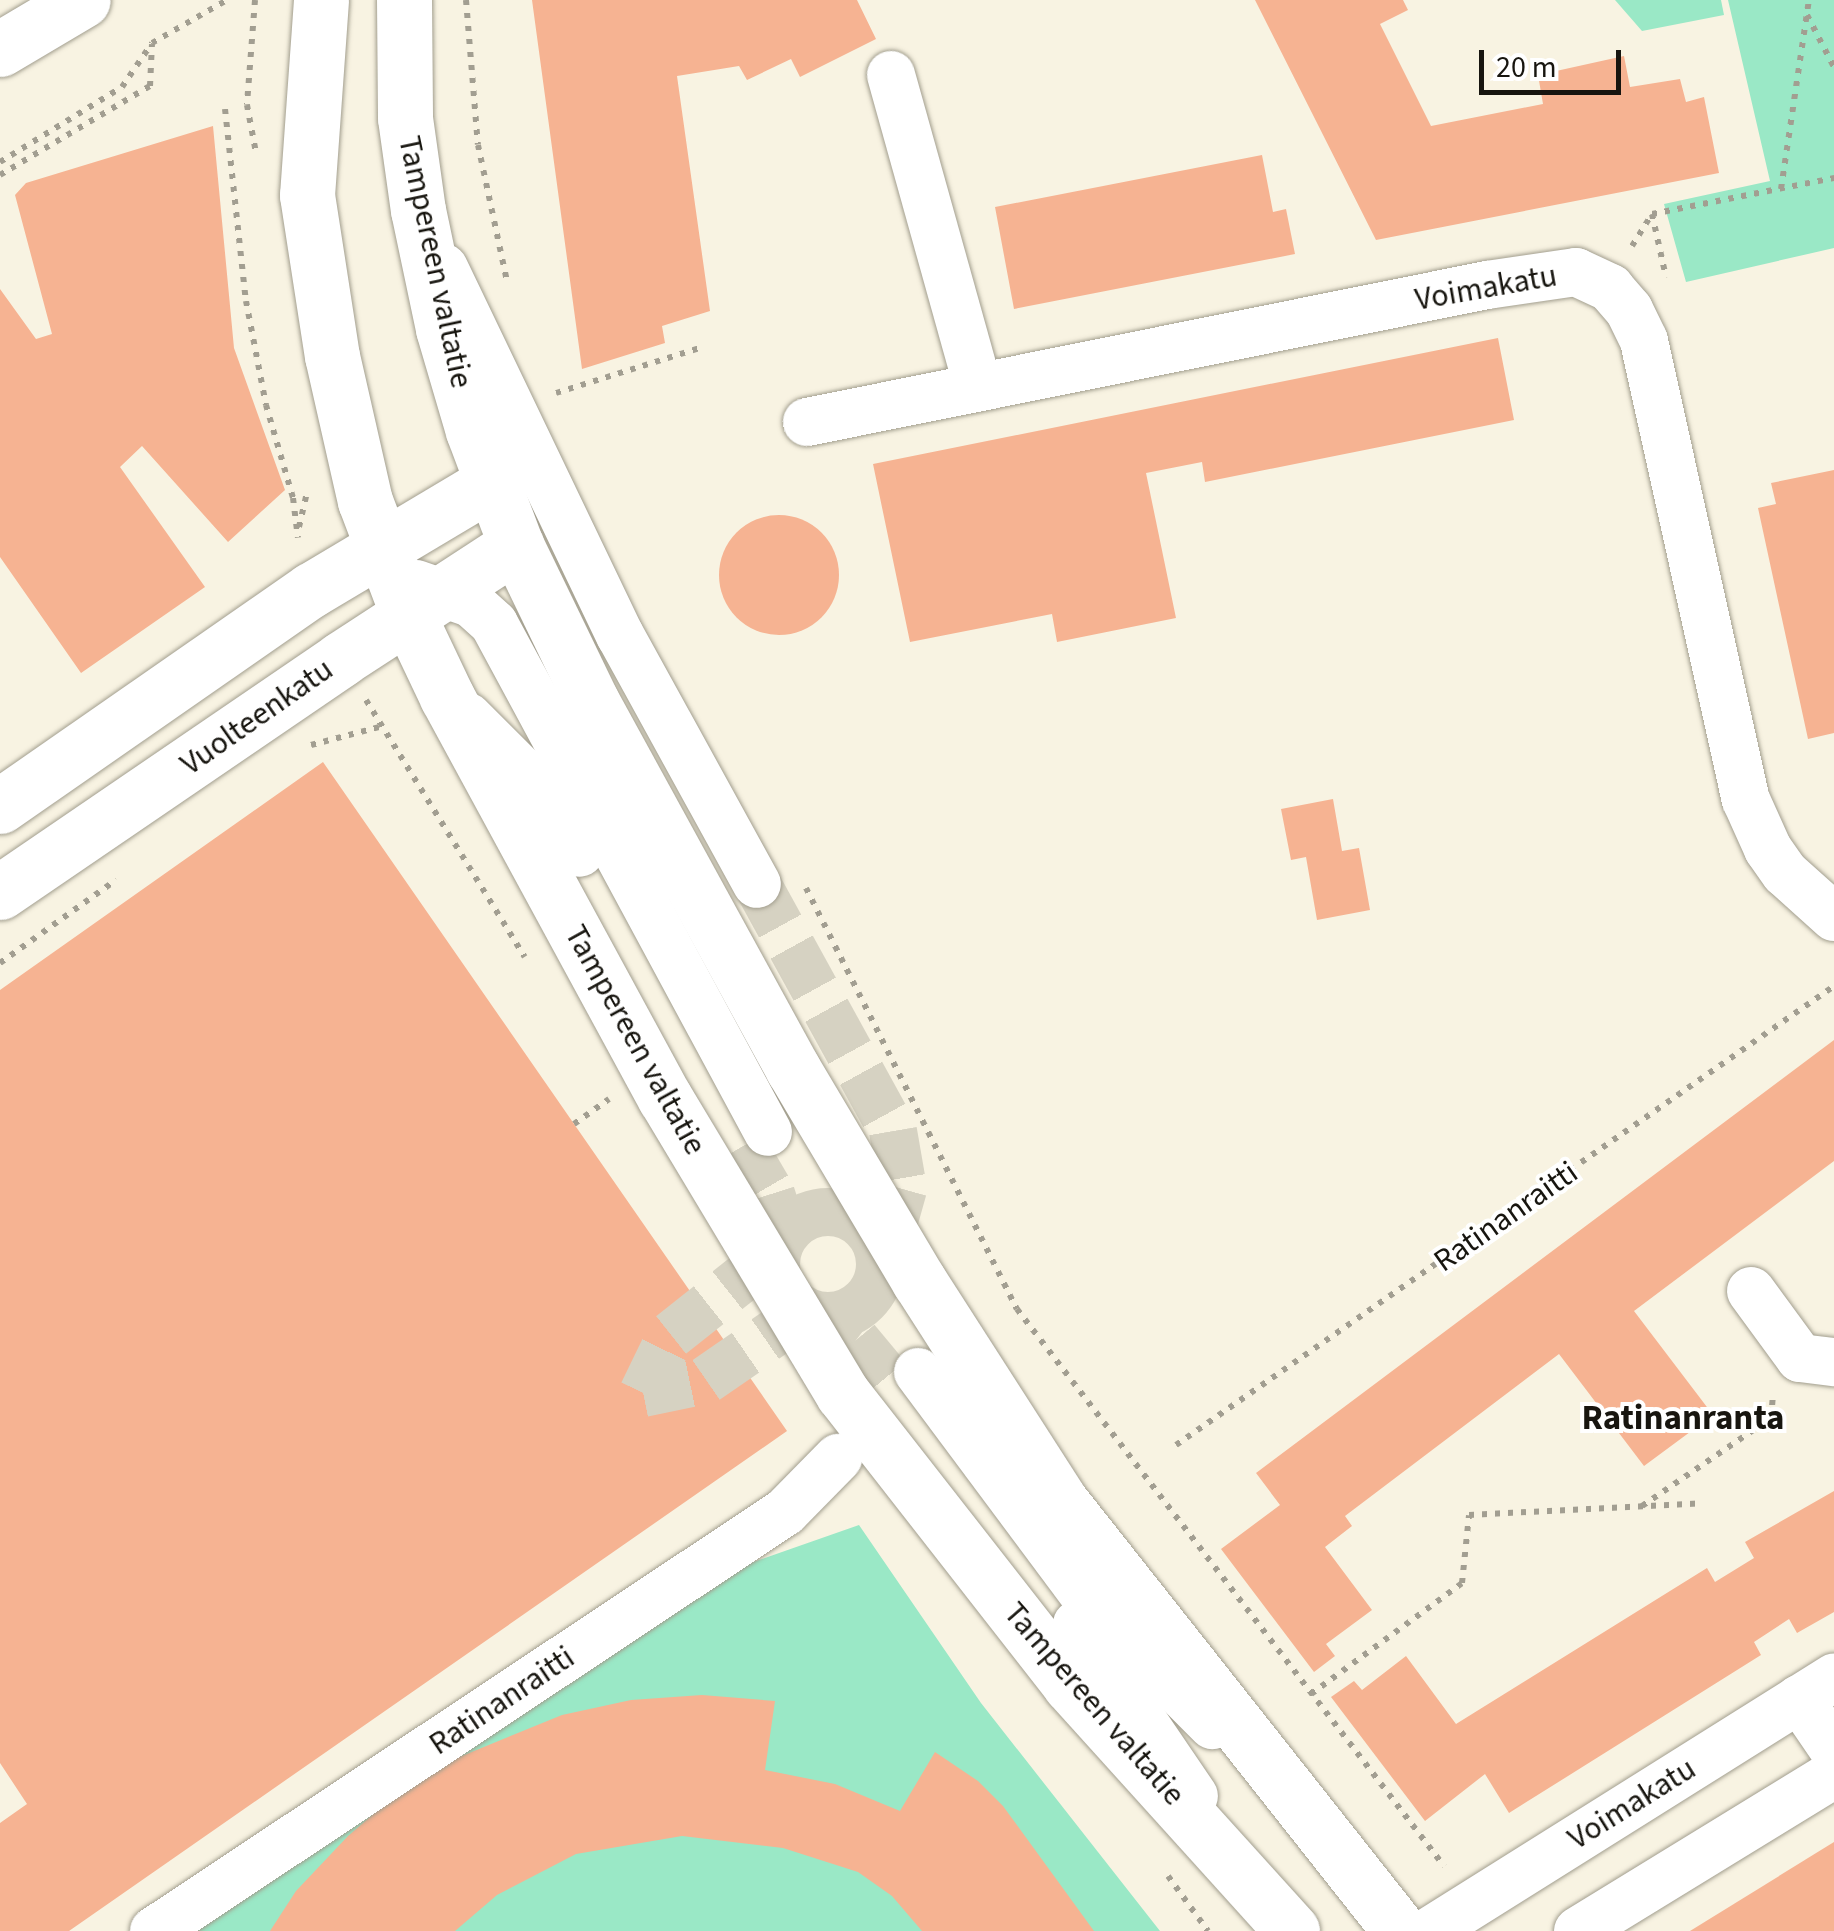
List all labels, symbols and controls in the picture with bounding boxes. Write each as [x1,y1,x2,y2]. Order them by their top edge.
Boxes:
scale bar [1484,30,1626,92]
text: 20 m [1496,46,1557,89]
street label: Tampereen valtatie [390,133,480,391]
street label: Voimakatu [1412,257,1560,319]
street label: Vuolteenkatu [173,650,341,784]
street label: Tampereen valtatie [556,919,714,1161]
street label: Ratinanraitti [1427,1153,1585,1281]
district label: Ratinanranta [1581,1397,1785,1439]
street label: Tampereen valtatie [995,1595,1193,1813]
street label: Ratinanraitti [422,1638,582,1764]
street label: Voimakatu [1561,1750,1703,1858]

